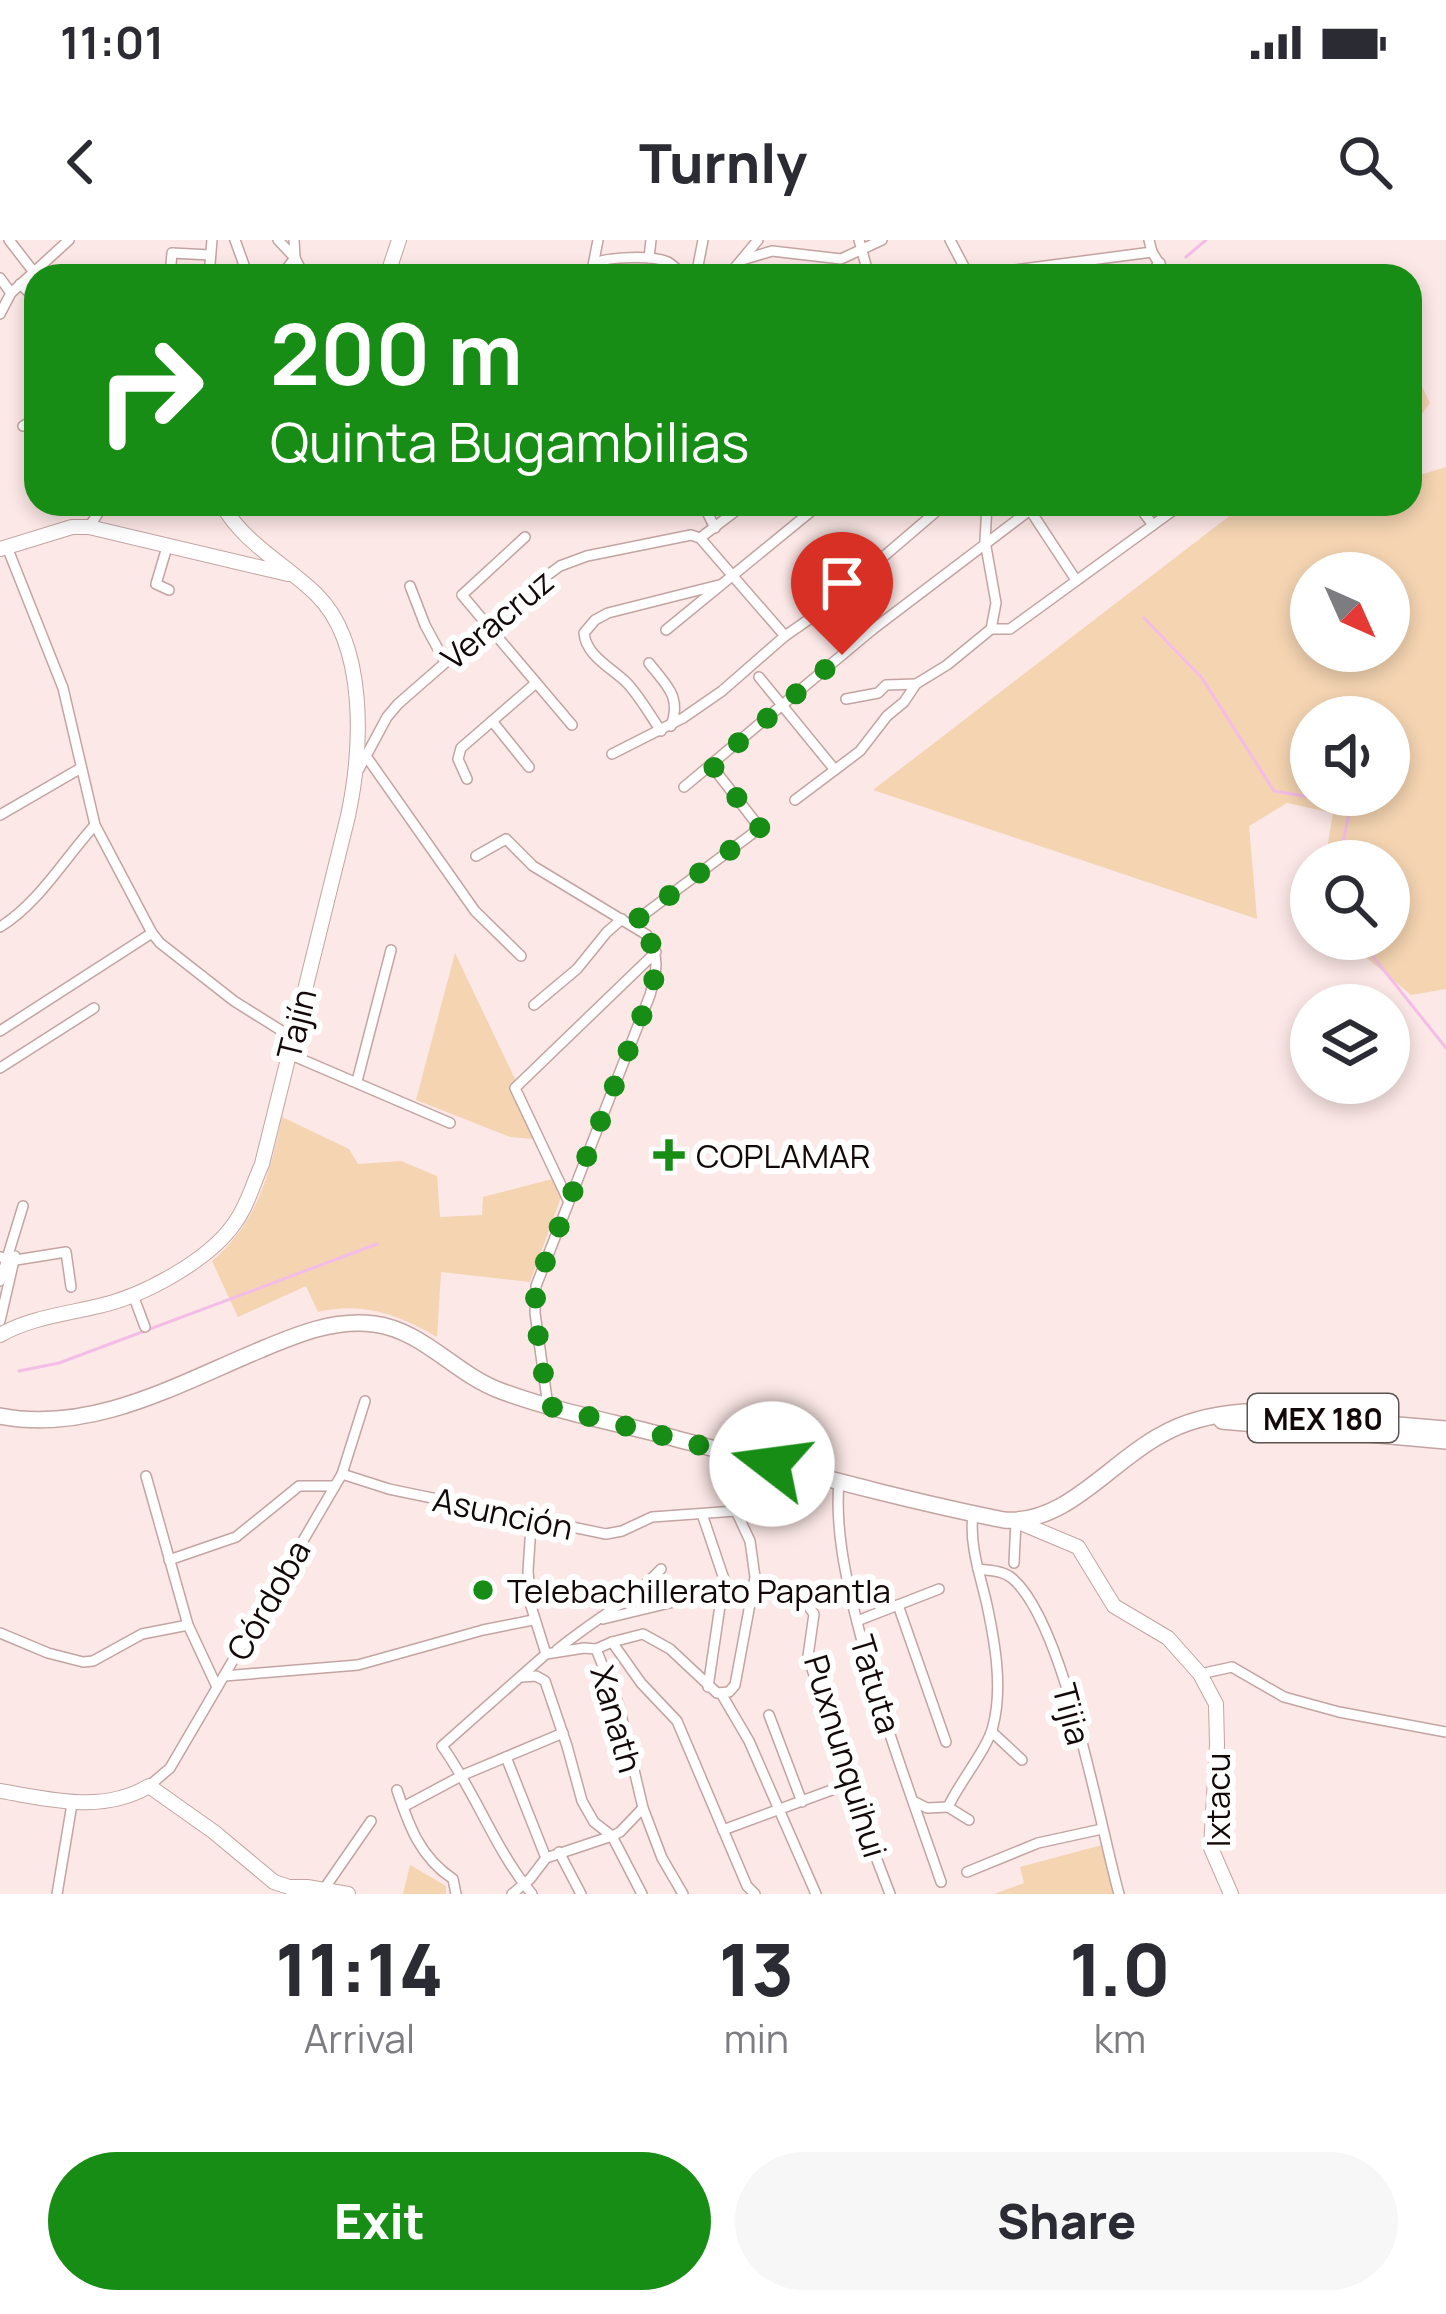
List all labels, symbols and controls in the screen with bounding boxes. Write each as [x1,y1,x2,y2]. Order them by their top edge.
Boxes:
text: 11:01 [60,11,164,73]
text: Turnly [639,125,807,199]
icon: back [48,129,114,195]
icon: search [1332,129,1398,195]
text: 200 m [270,295,523,410]
icon: right [72,312,228,468]
text: Quinta Bugambilias [270,404,749,478]
pin [791,532,893,655]
icon: arrive [809,550,875,616]
north arrow [1290,552,1410,672]
map controls [1290,552,1410,1104]
street label: Veracruz [431,559,563,679]
button: sound [1290,696,1410,816]
button: search [1290,840,1410,960]
street label: Tajín [266,984,326,1064]
button: layers [1290,984,1410,1104]
place label: COPLAMAR [696,1133,871,1178]
marker: COPLAMAR [653,1139,685,1171]
road number: MEX 180 [1248,1394,1398,1442]
position arrow [709,1401,835,1527]
street label: Asunción [429,1476,577,1550]
street label: Córdoba [216,1532,320,1668]
place label: Telebachillerato Papantla [507,1568,891,1613]
marker: Telebachillerato Papantla [470,1577,496,1603]
street label: Tatuta [840,1630,912,1738]
street label: Puxnunquihui [794,1649,898,1863]
street label: Xanath [580,1660,654,1778]
street label: Tijia [1042,1678,1102,1750]
street label: Ixtacu [1195,1753,1240,1847]
text: 11:14 [275,1919,443,2018]
text: 13 [719,1919,794,2018]
text: 1.0 [1069,1919,1171,2018]
text: Arrival [304,2011,415,2065]
text: min [724,2011,789,2065]
text: km [1094,2011,1146,2065]
button: Exit [48,2152,711,2290]
button: Share [735,2152,1398,2290]

